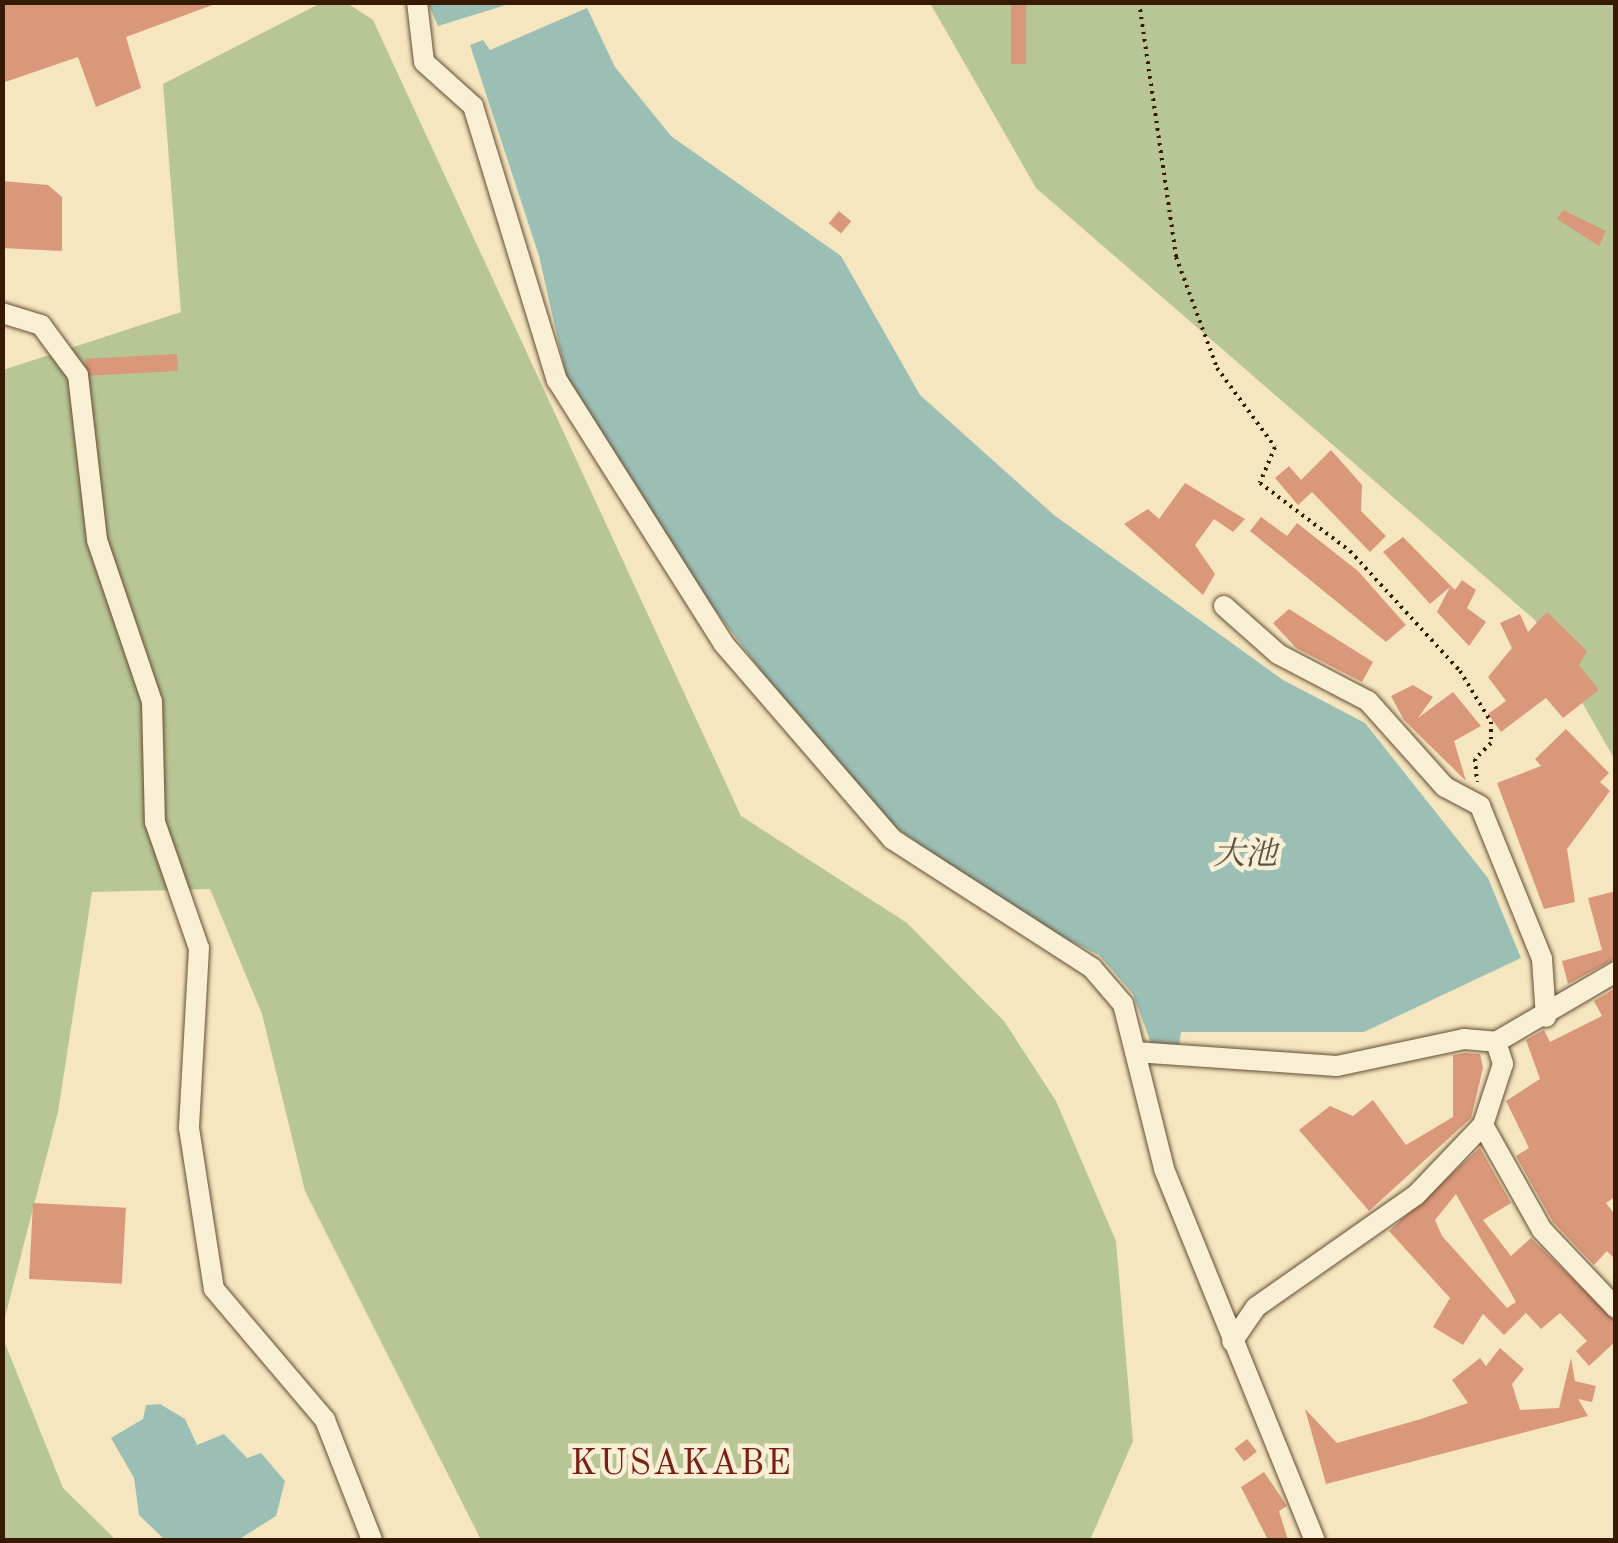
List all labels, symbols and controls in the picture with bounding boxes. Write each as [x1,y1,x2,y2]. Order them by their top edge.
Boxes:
water label: 大池 [1213,837,1277,875]
district label: KUSAKABE [571,1444,793,1486]

